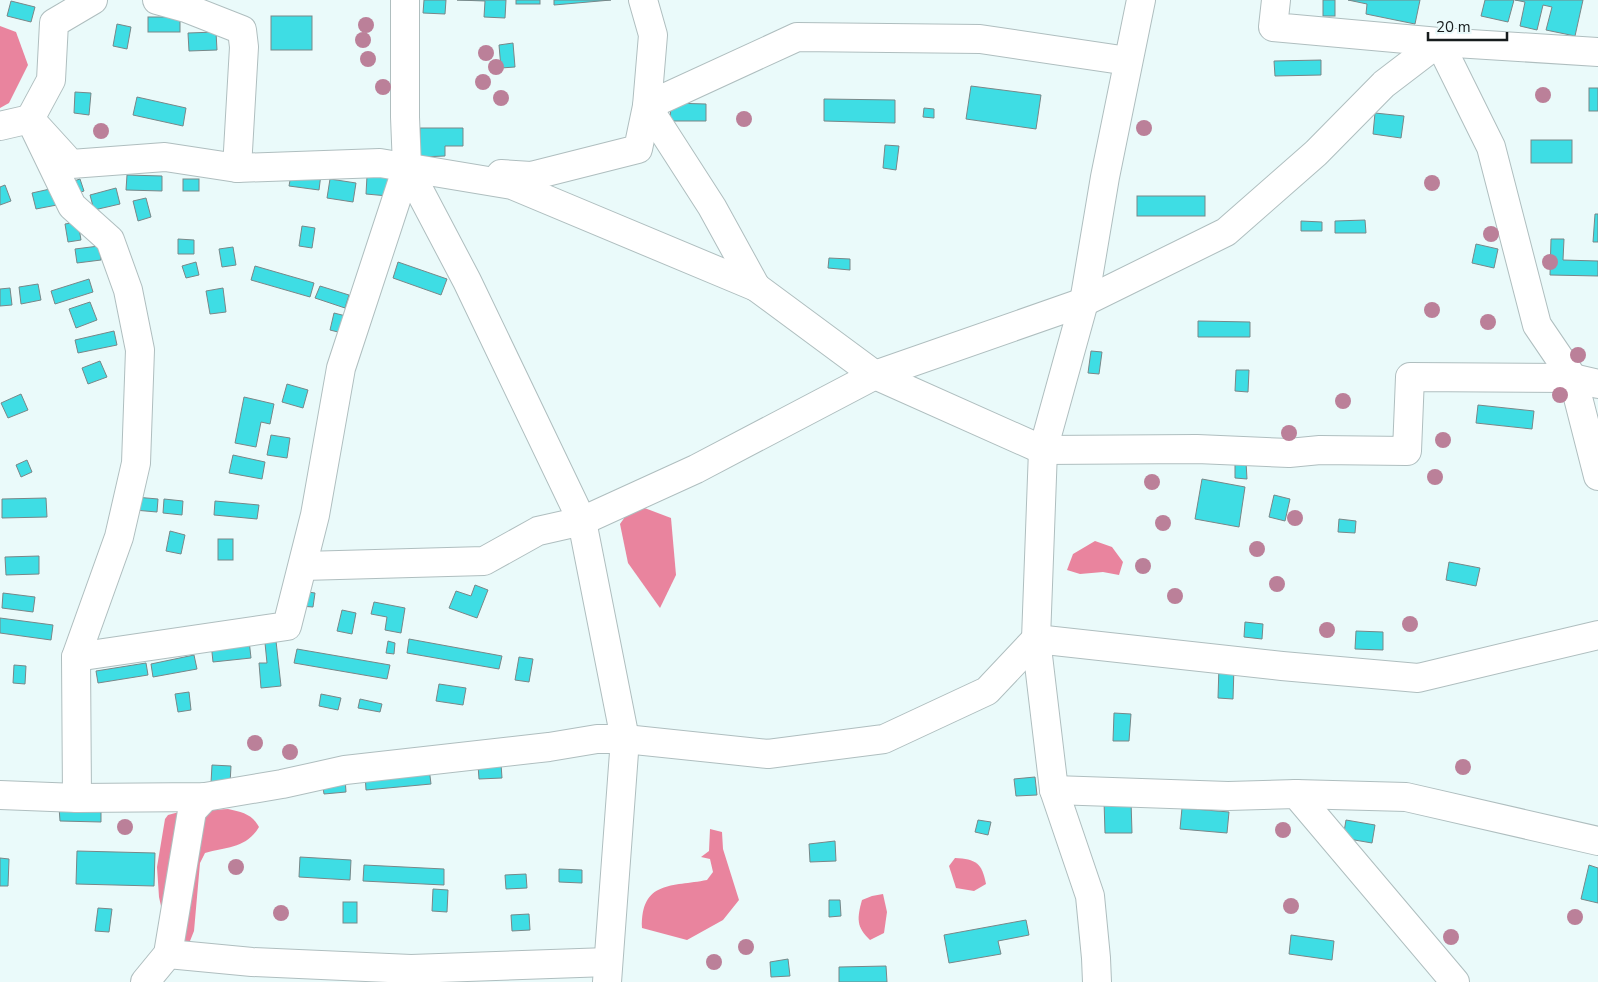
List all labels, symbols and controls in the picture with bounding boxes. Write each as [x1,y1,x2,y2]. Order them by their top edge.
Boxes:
scale bar [1428,10,1507,42]
text: 20 m [1436,17,1471,37]

